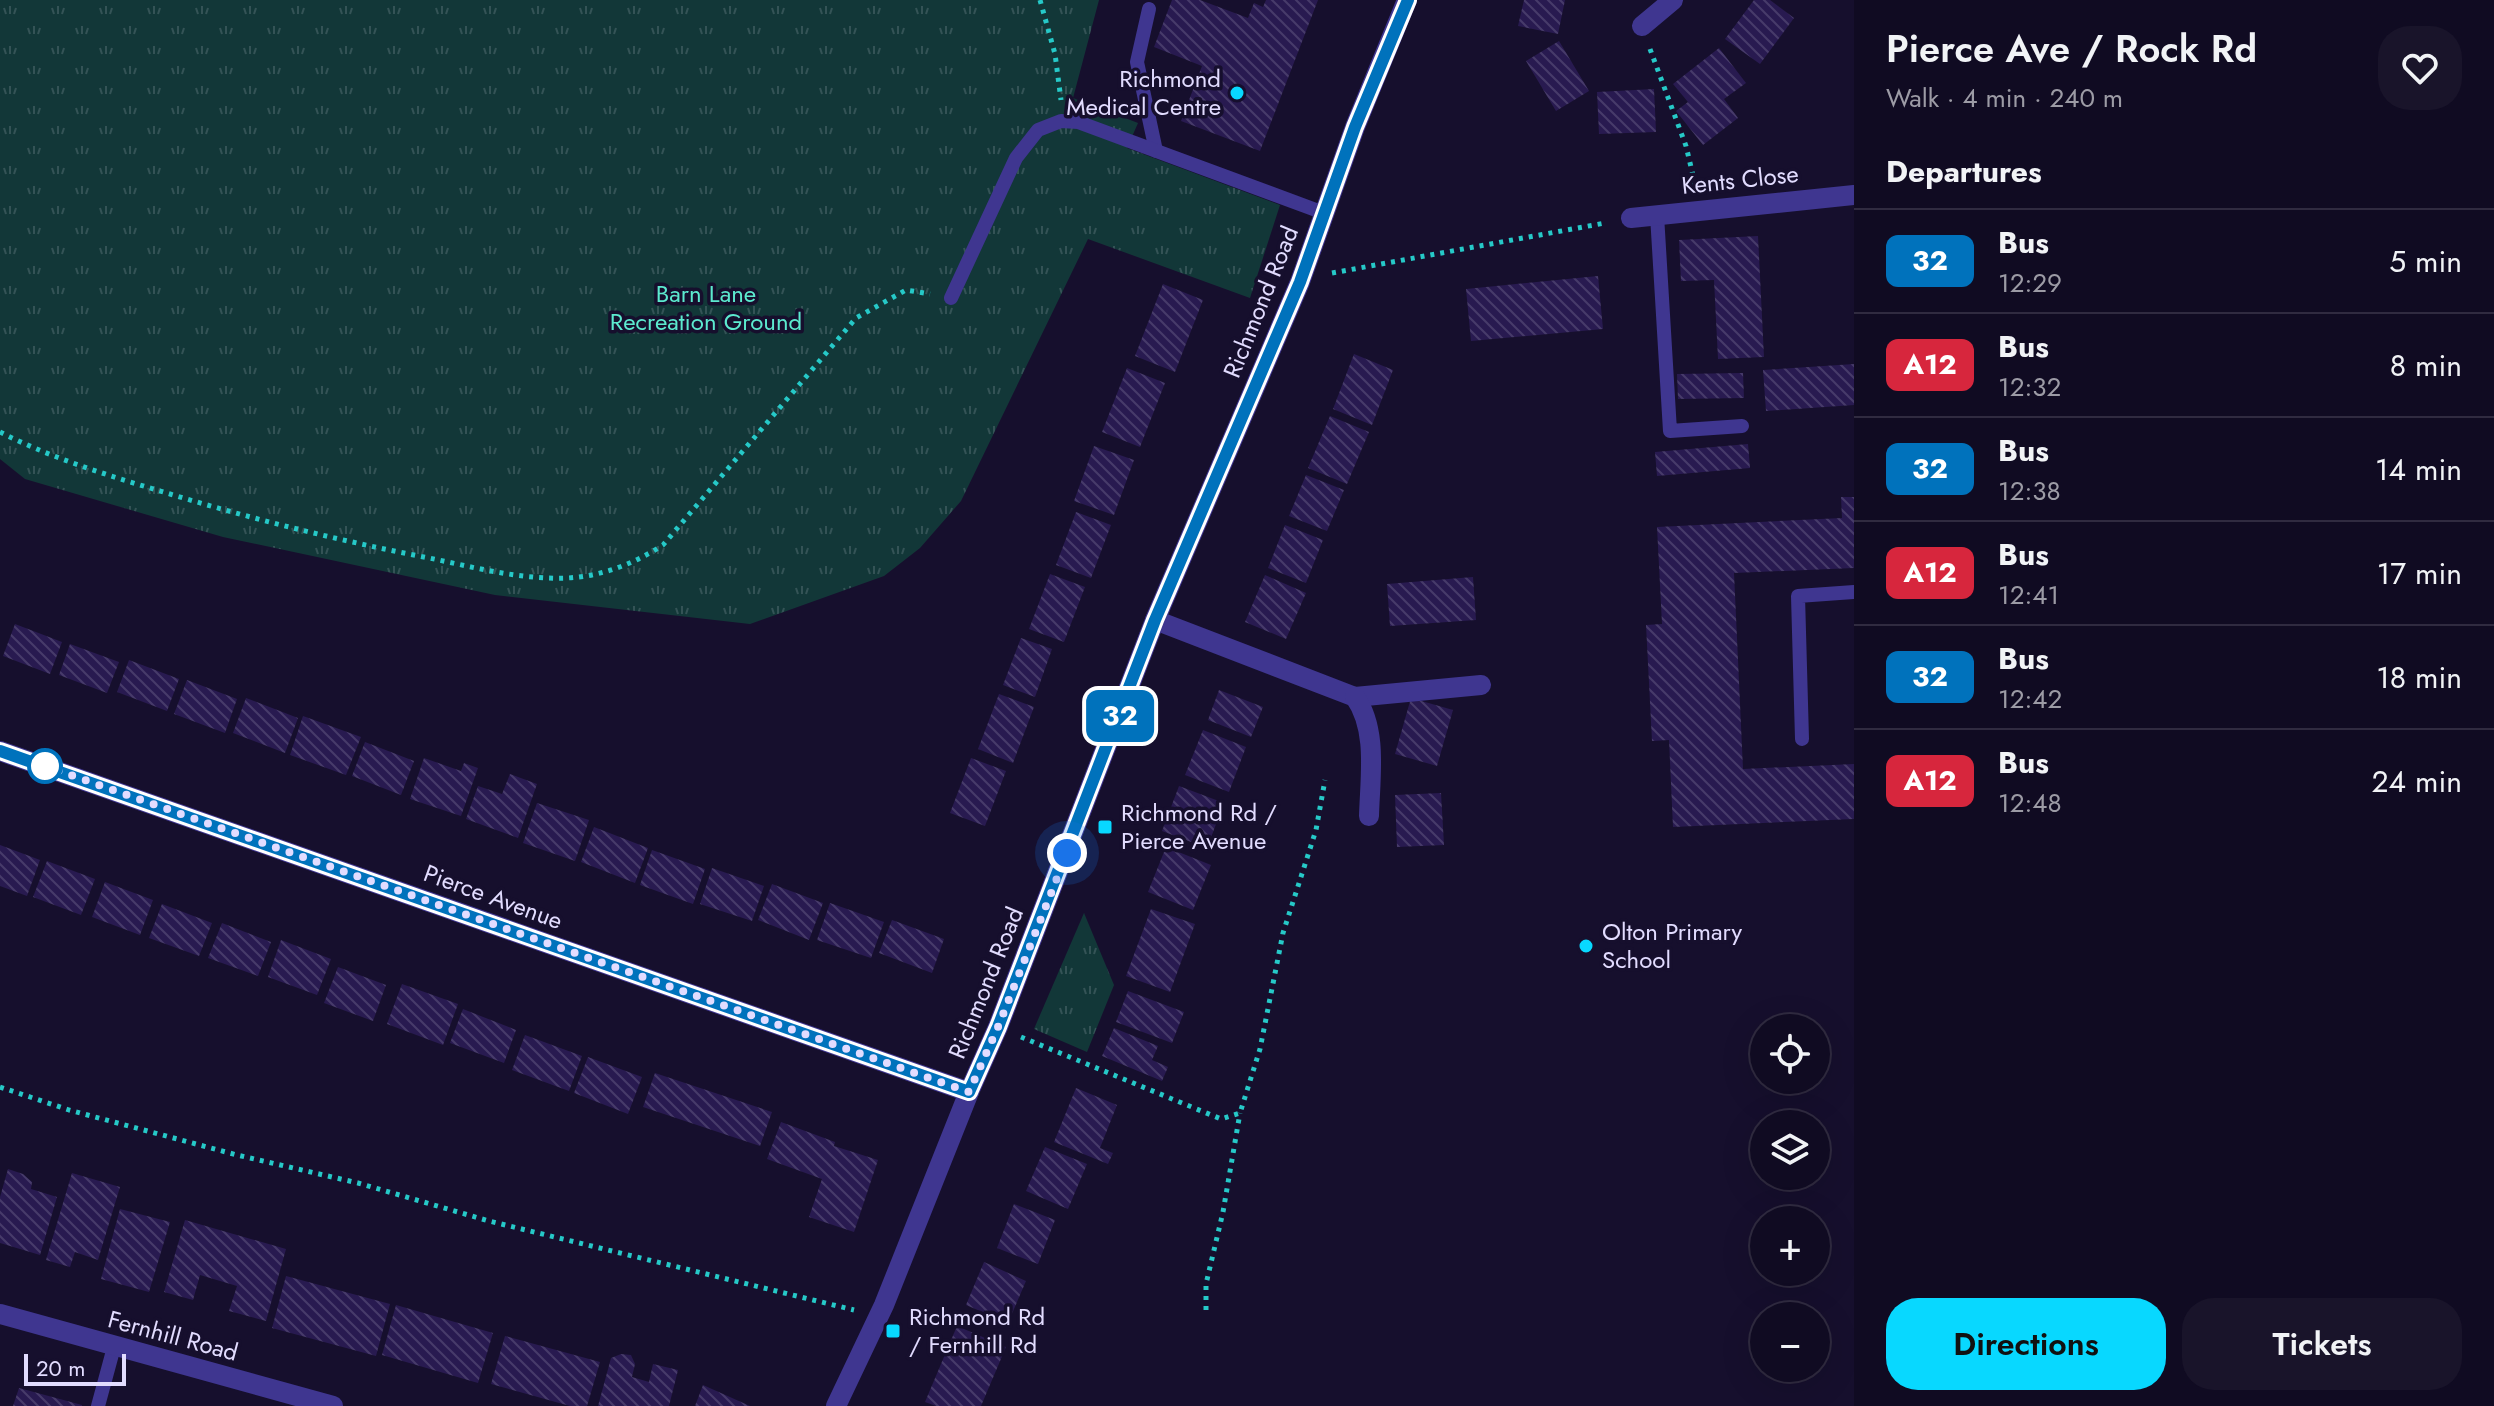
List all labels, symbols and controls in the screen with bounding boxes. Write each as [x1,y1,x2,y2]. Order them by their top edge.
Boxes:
text: Pierce Ave / Rock Rd [1886,21,2257,76]
button: heart [2378,26,2462,110]
place label: Richmond Medical Centre [1066,61,1221,124]
text: Walk · 4 min · 240 m [1886,79,2123,117]
marker: Richmond Medical Centre [1228,84,1246,102]
text: Departures [1886,150,2042,193]
street label: Kents Close [1680,156,1800,203]
street label: Richmond Road [1214,221,1307,383]
text: Bus [1998,221,2049,264]
text: 32 [1912,240,1948,281]
text: 5 min [2389,240,2462,283]
text: 12:29 [1998,264,2062,302]
park label: Barn Lane Recreation Ground [610,276,802,339]
text: Bus [1998,325,2049,368]
text: A12 [1903,344,1957,385]
text: 8 min [2390,344,2462,387]
text: 12:32 [1998,368,2061,406]
text: Bus [1998,429,2049,472]
text: 32 [1912,448,1948,489]
text: 14 min [2375,448,2462,491]
text: 12:38 [1998,472,2061,510]
text: Bus [1998,533,2049,576]
text: A12 [1903,552,1957,593]
text: 17 min [2377,552,2462,595]
text: 12:41 [1998,576,2059,614]
text: Bus [1998,637,2049,680]
text: 32 [1912,656,1948,697]
text: 18 min [2376,656,2462,699]
text: 12:42 [1998,680,2062,718]
line badge: 32 [1084,690,1156,742]
text: 32 [1102,695,1138,736]
text: Bus [1998,741,2049,784]
unlabelled marker [28,749,62,783]
text: A12 [1903,760,1957,801]
text: 24 min [2371,760,2462,803]
text: 12:48 [1998,784,2062,822]
place label: Richmond Rd / Pierce Avenue [1121,795,1277,858]
marker: Richmond Rd / Pierce Avenue [1096,818,1114,836]
your location [1047,833,1087,873]
street label: Pierce Avenue [419,855,567,938]
street label: Richmond Road [939,902,1032,1064]
place label: Olton Primary School [1602,914,1743,977]
marker: Olton Primary School [1577,937,1595,955]
map controls [1750,1014,1830,1382]
button: locate [1750,1014,1830,1094]
button: layers [1750,1110,1830,1190]
button: + [1750,1206,1830,1286]
button: Directions [1886,1298,2166,1390]
button: Tickets [2182,1298,2462,1390]
place label: Richmond Rd / Fernhill Rd [909,1299,1045,1362]
street label: Fernhill Road [104,1301,242,1370]
button: − [1750,1302,1830,1382]
marker: Richmond Rd / Fernhill Rd [884,1322,902,1340]
scale bar [24,1350,126,1386]
text: 20 m [36,1352,85,1384]

